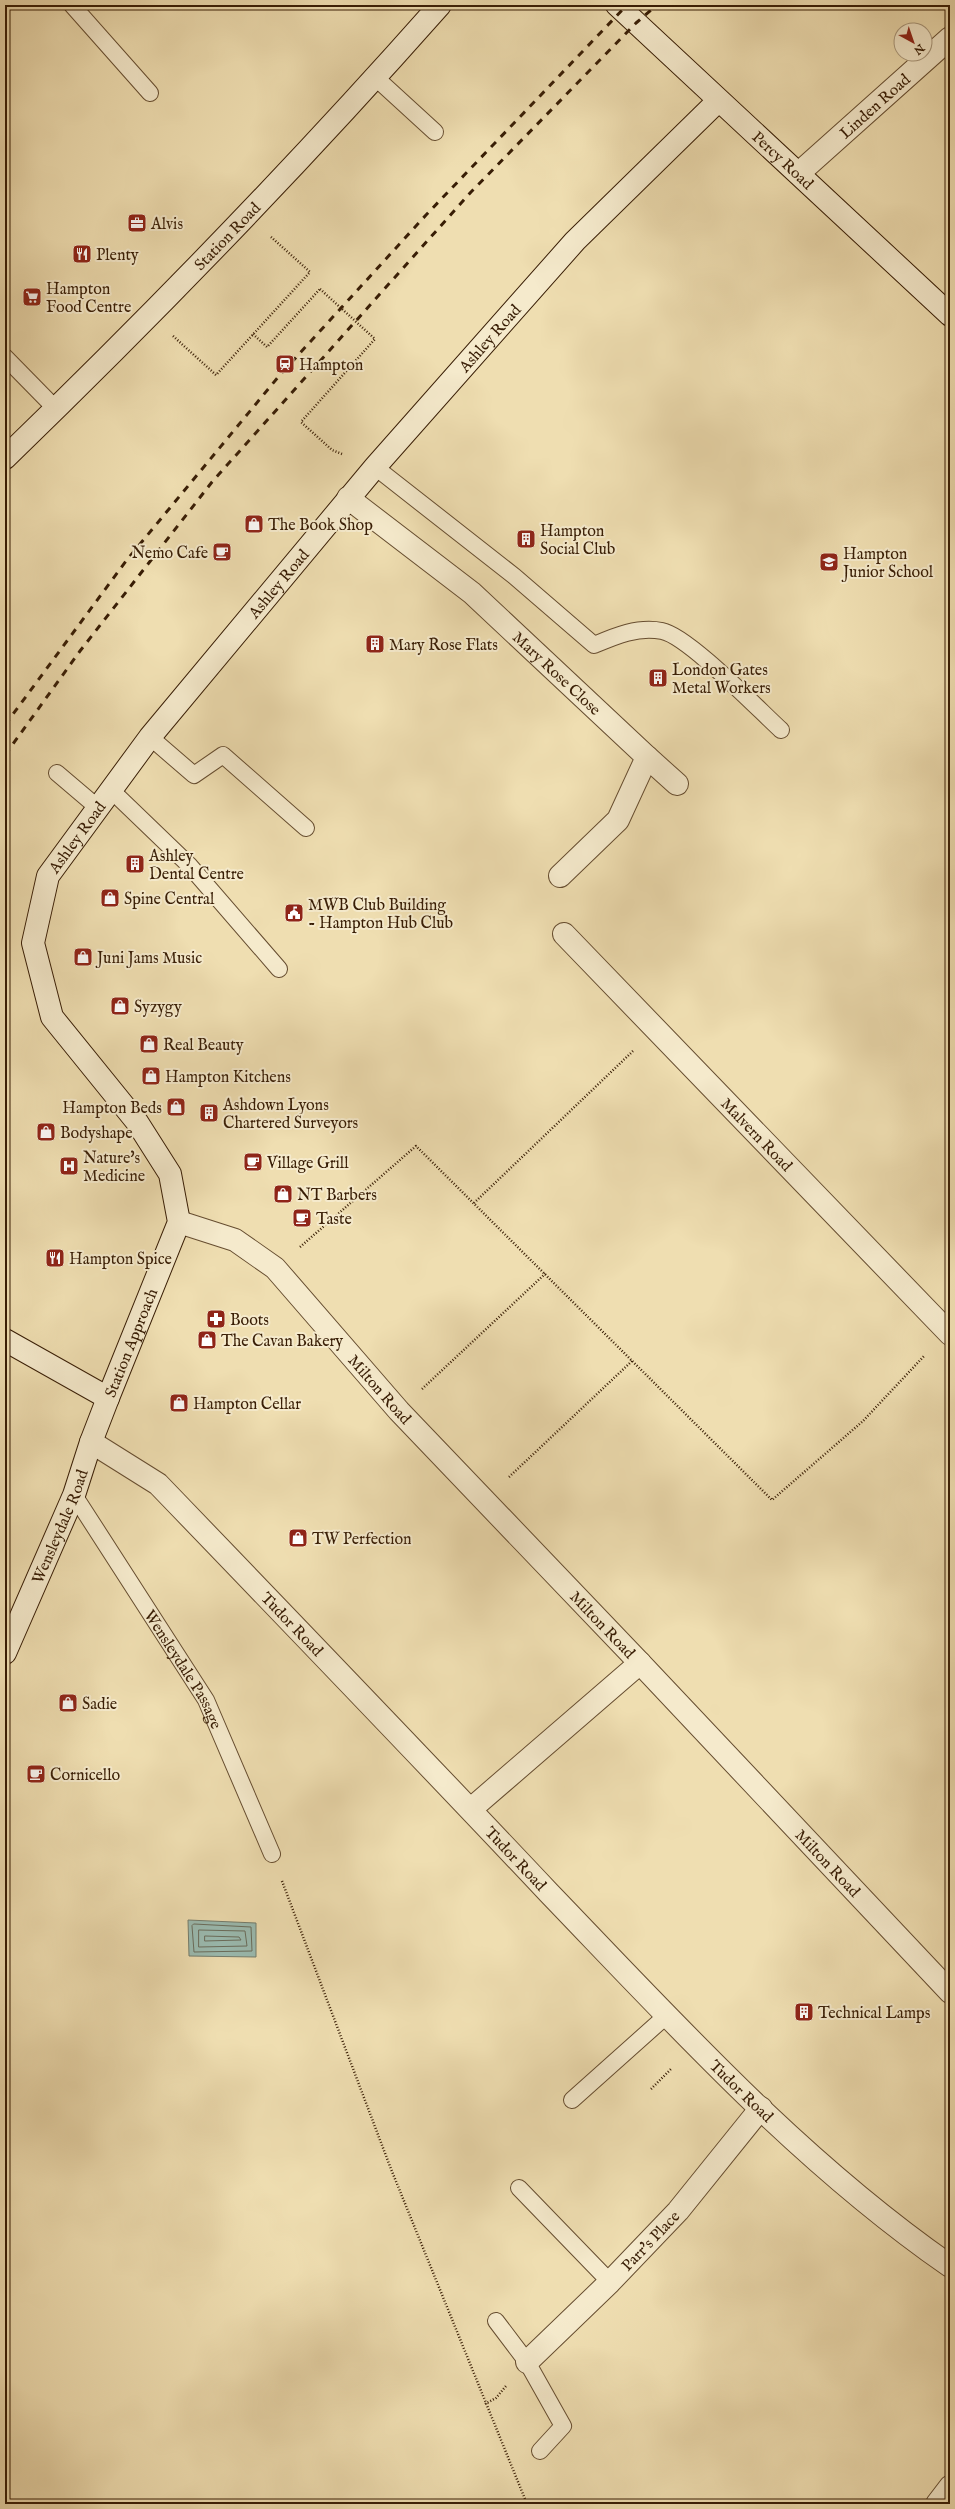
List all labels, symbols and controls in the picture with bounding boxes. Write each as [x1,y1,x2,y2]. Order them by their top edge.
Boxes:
north arrow [893,22,933,62]
text: N [910,40,928,58]
street label: Linden Road [836,70,916,144]
street label: Percy Road [747,128,817,195]
street label: Station Road [191,198,266,275]
office icon: Alvis [126,212,148,234]
place label: Alvis [150,215,183,235]
restaurant icon: Plenty [71,243,93,265]
place label: Plenty [96,246,139,266]
place label: Hampton Food Centre [46,280,131,318]
supermarket icon: Hampton Food Centre [21,286,43,308]
street label: Ashley Road [455,301,527,378]
station icon: Hampton [274,353,296,375]
place label: Hampton [299,356,364,376]
shop icon: The Book Shop [243,513,265,535]
place label: The Book Shop [268,516,373,536]
place label: Hampton Social Club [540,522,616,560]
building icon: Hampton Social Club [515,528,537,550]
cafe icon: Nemo Cafe [211,541,233,563]
place label: Nemo Cafe [131,544,208,564]
place label: Hampton Junior School [841,545,934,583]
street label: Ashley Road [244,546,315,624]
school or university icon: Hampton Junior School [818,551,840,573]
street label: Mary Rose Close [508,628,604,721]
building icon: Mary Rose Flats [364,633,386,655]
place label: Mary Rose Flats [389,636,498,656]
place label: London Gates Metal Workers [672,661,771,699]
building icon: London Gates Metal Workers [647,667,669,689]
street label: Ashley Road [45,798,112,879]
place label: Ashley Dental Centre [148,847,244,885]
building icon: Ashley Dental Centre [124,853,146,875]
shop icon: Spine Central [99,887,121,909]
place label: Spine Central [124,890,215,910]
place label: MWB Club Building - Hampton Hub Club [308,896,454,934]
public building icon: MWB Club Building - Hampton Hub Club [283,902,305,924]
shop icon: Juni Jams Music [72,946,94,968]
place label: Juni Jams Music [95,949,202,969]
shop icon: Syzygy [109,995,131,1017]
place label: Syzygy [134,998,182,1018]
shop icon: Real Beauty [138,1033,160,1055]
place label: Real Beauty [163,1036,244,1056]
shop icon: Hampton Kitchens [140,1065,162,1087]
place label: Hampton Kitchens [165,1068,291,1088]
street label: Malvern Road [716,1094,796,1177]
shop icon: Hampton Beds [165,1096,187,1118]
place label: Ashdown Lyons Chartered Surveyors [222,1096,359,1134]
place label: Hampton Beds [62,1099,162,1119]
building icon: Ashdown Lyons Chartered Surveyors [198,1102,220,1124]
shop icon: Bodyshape [35,1121,57,1143]
place label: Bodyshape [60,1124,133,1144]
place label: Nature's Medicine [83,1149,145,1187]
cafe icon: Village Grill [242,1151,264,1173]
place label: Village Grill [266,1154,349,1174]
hospital icon: Nature's Medicine [58,1155,80,1177]
shop icon: NT Barbers [272,1183,294,1205]
place label: NT Barbers [297,1186,377,1206]
cafe icon: Taste [291,1207,313,1229]
place label: Taste [316,1210,352,1230]
restaurant icon: Hampton Spice [44,1247,66,1269]
place label: Hampton Spice [69,1250,172,1270]
street label: Station Approach [101,1285,163,1401]
pharmacy icon: Boots [205,1308,227,1330]
place label: Boots [230,1311,269,1331]
shop icon: The Cavan Bakery [196,1329,218,1351]
place label: The Cavan Bakery [221,1332,343,1352]
street label: Milton Road [343,1351,415,1430]
shop icon: Hampton Cellar [168,1392,190,1414]
place label: Hampton Cellar [193,1395,301,1415]
street label: Wensleydale Road [28,1467,94,1587]
shop icon: TW Perfection [287,1527,309,1549]
place label: TW Perfection [312,1530,412,1550]
street label: Milton Road [565,1588,639,1664]
street label: Tudor Road [256,1589,327,1662]
street label: Wensleydale Passage [139,1607,225,1732]
shop icon: Sadie [57,1692,79,1714]
place label: Sadie [82,1695,117,1715]
cafe icon: Cornicello [25,1763,47,1785]
place label: Cornicello [50,1766,121,1786]
street label: Tudor Road [480,1823,550,1896]
street label: Milton Road [790,1826,864,1903]
building icon: Technical Lamps [793,2001,815,2023]
place label: Technical Lamps [818,2004,931,2024]
street label: Tudor Road [704,2057,777,2128]
street label: Parr's Place [618,2207,685,2276]

